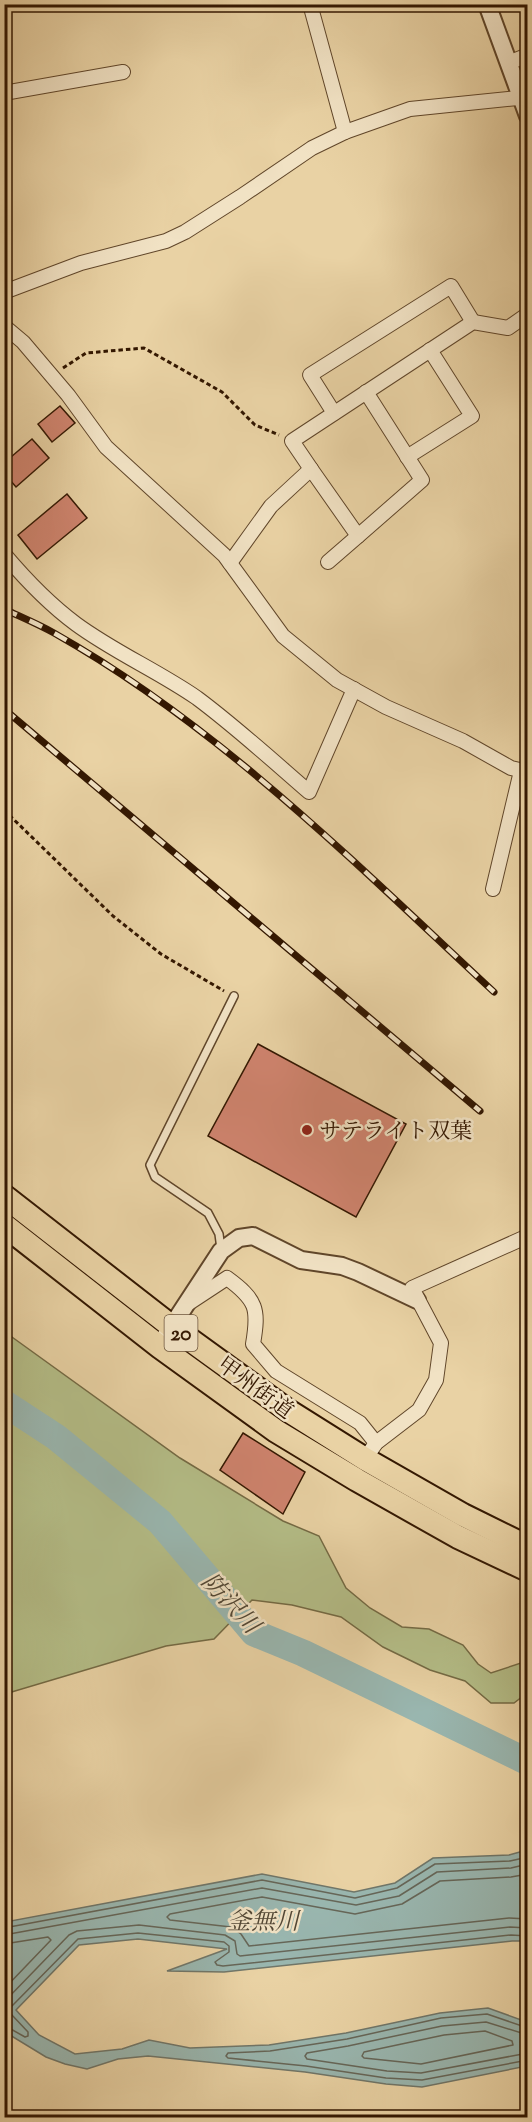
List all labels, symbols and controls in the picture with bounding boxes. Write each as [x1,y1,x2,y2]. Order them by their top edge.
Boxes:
place label: サテライト双葉 [319,1117,472,1149]
marker: サテライト双葉 [300,1123,314,1137]
road number: 20 [164,1315,198,1351]
street label: 甲州街道 [209,1351,299,1428]
water label: 防沢川 [193,1566,269,1644]
water label: 釜無川 [227,1906,302,1940]

